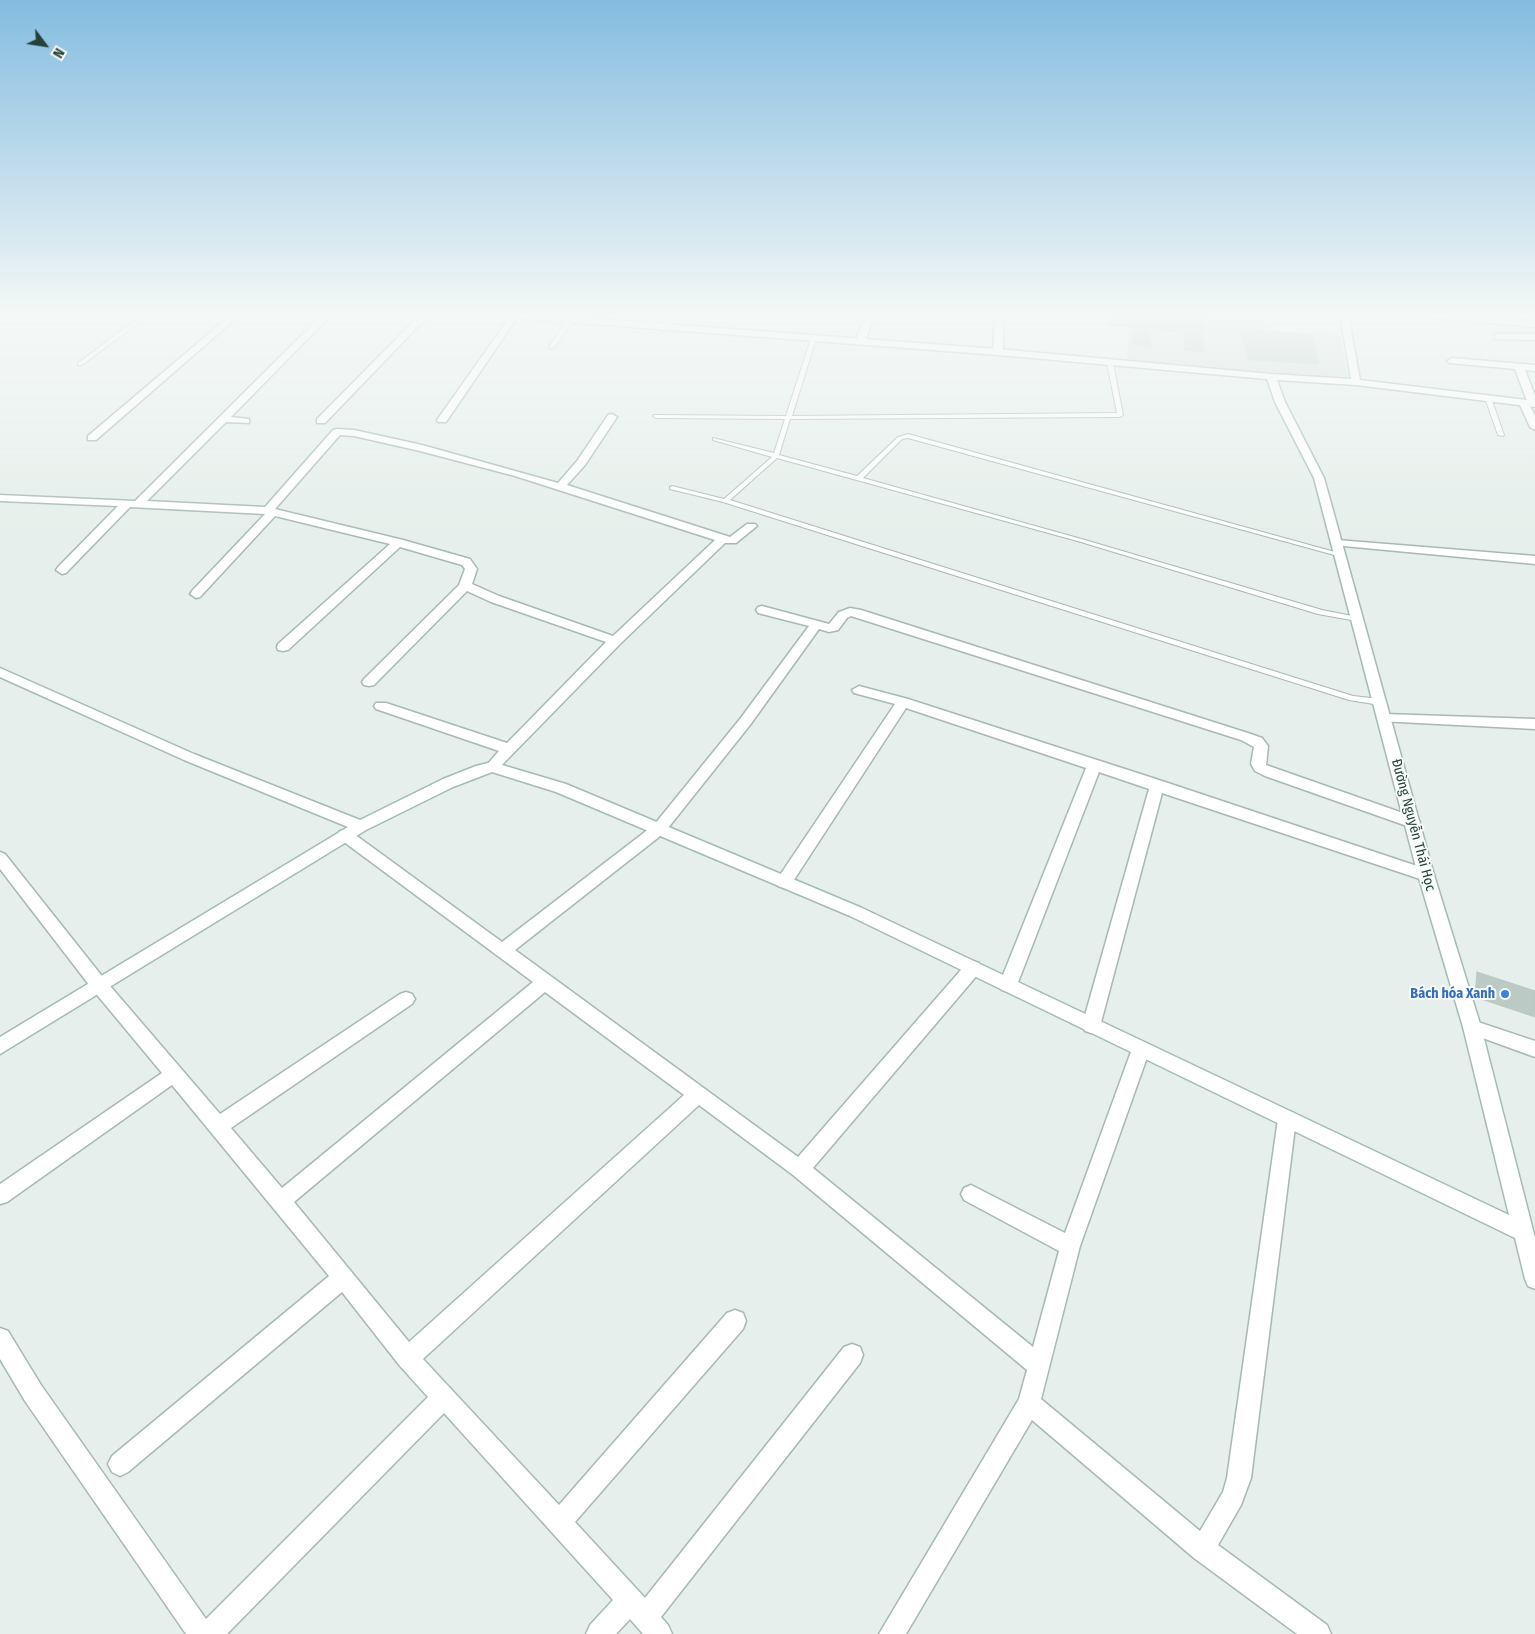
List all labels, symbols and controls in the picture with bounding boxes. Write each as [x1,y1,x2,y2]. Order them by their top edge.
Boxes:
north arrow [20,20,70,70]
text: N [49,45,68,61]
street label: Đường Nguyễn Thái Học [1387,757,1439,893]
place label: Bách hóa Xanh [1410,986,1495,1002]
marker: Bách hóa Xanh [1499,988,1511,1000]

